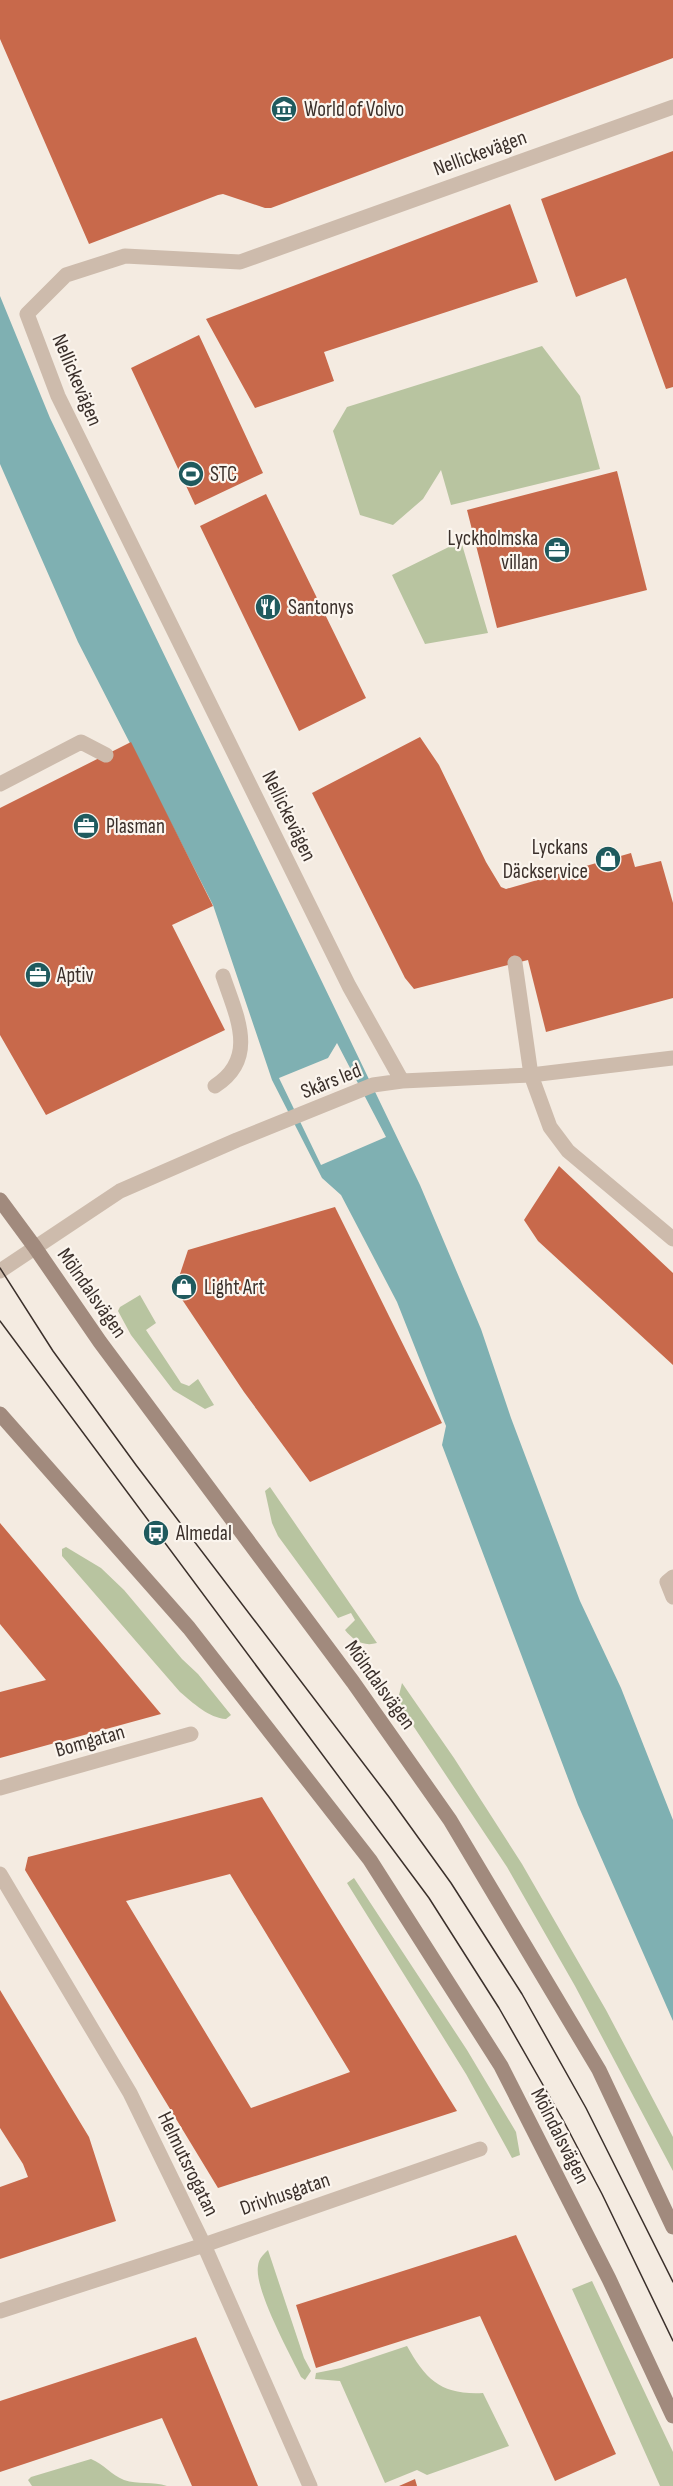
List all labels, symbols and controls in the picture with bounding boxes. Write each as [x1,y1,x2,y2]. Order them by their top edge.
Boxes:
museum icon: World of Volvo [269,94,299,124]
place label: World of Volvo [304,97,404,122]
street label: Nellickevägen [430,125,530,181]
street label: Nellickevägen [46,330,108,430]
sports icon: STC [176,459,206,489]
place label: STC [210,462,237,487]
place label: Lyckholmska villan [448,526,538,575]
office icon: Lyckholmska villan [542,535,572,565]
restaurant icon: Santonys [253,592,283,622]
place label: Santonys [288,595,354,620]
street label: Nellickevägen [256,767,322,865]
office icon: Plasman [71,811,101,841]
place label: Plasman [106,814,165,839]
place label: Lyckans Däckservice [503,835,588,884]
shop icon: Lyckans Däckservice [593,844,623,874]
office icon: Aptiv [23,960,53,990]
place label: Aptiv [56,963,94,988]
street label: Skårs led [297,1058,365,1104]
street label: Mölndalsvägen [52,1243,132,1343]
shop icon: Light Art [169,1272,199,1302]
place label: Light Art [204,1275,265,1300]
bus stop icon: Almedal [141,1518,171,1548]
place label: Almedal [175,1521,232,1546]
street label: Mölndalsvägen [339,1636,421,1734]
street label: Bomgatan [52,1719,128,1763]
street label: Mölndalsvägen [525,2084,595,2188]
street label: Helmutsrogatan [152,2108,224,2220]
street label: Drivhusgatan [237,2167,333,2221]

